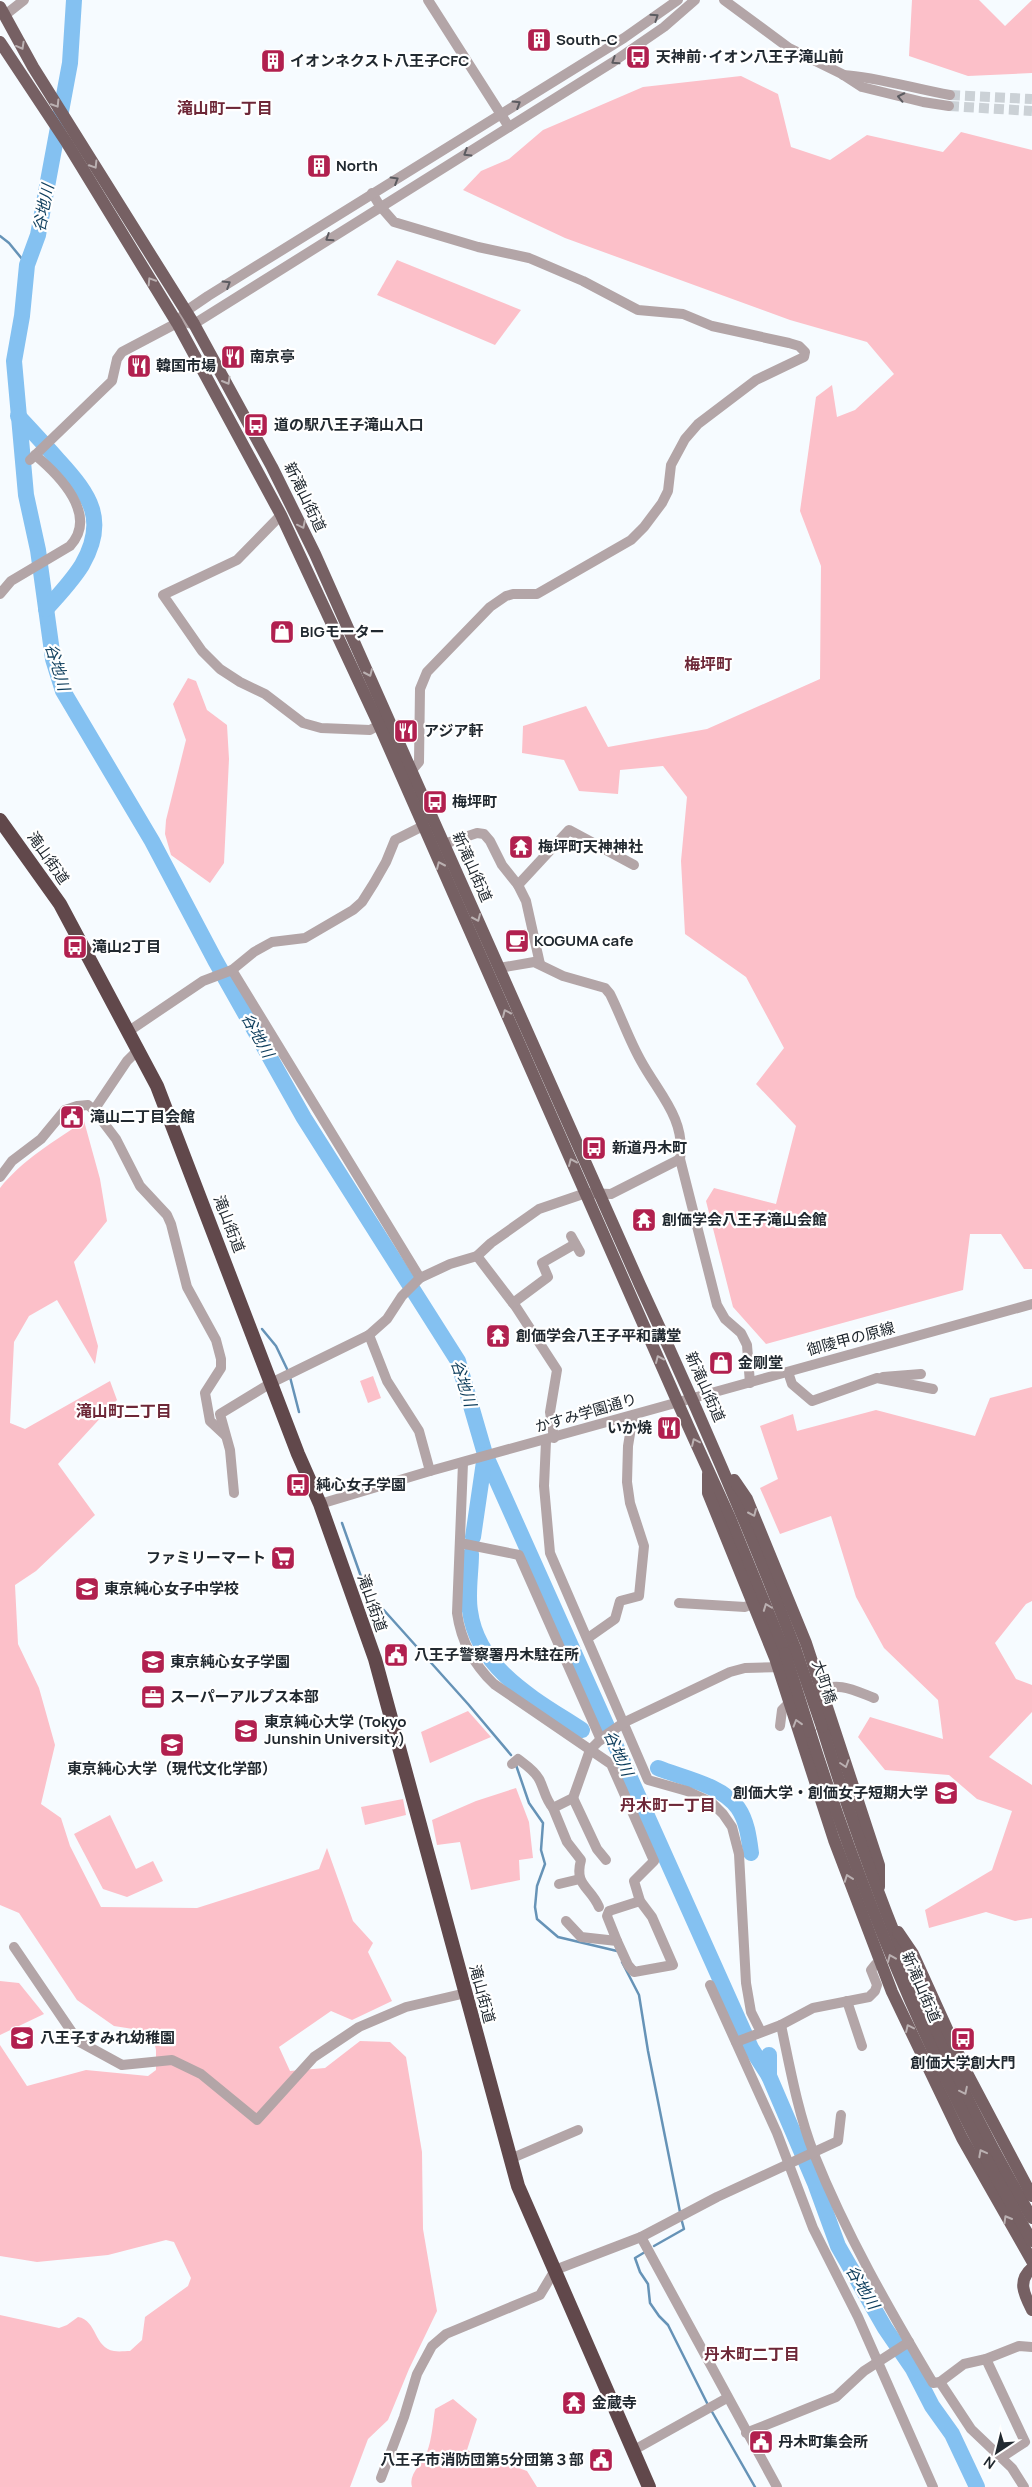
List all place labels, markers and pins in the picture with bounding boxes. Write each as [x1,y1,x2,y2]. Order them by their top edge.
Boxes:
building icon: South-C [526,27,552,53]
place label: South-C [556,29,618,50]
bus stop icon: 天神前･イオン八王子滝山前 [625,44,651,70]
place label: 天神前･イオン八王子滝山前 [656,46,844,67]
building icon: イオンネクスト八王子CFC [260,48,286,74]
place label: イオンネクスト八王子CFC [290,50,469,71]
building icon: North [306,153,332,179]
place label: North [336,155,378,176]
restaurant icon: 南京亭 [220,344,246,370]
place label: 南京亭 [250,346,295,367]
restaurant icon: 韓国市場 [126,353,152,379]
place label: 韓国市場 [156,355,216,376]
bus stop icon: 道の駅八王子滝山入口 [243,412,269,438]
place label: 道の駅八王子滝山入口 [274,414,424,435]
shop icon: BIGモーター [269,619,295,645]
place label: BIGモーター [300,621,385,642]
restaurant icon: アジア軒 [393,718,419,744]
place label: アジア軒 [424,720,483,741]
bus stop icon: 梅坪町 [422,789,448,815]
place label: 梅坪町 [452,791,497,812]
temple icon: 梅坪町天神神社 [508,834,534,860]
place label: 梅坪町天神神社 [538,836,643,857]
cafe icon: KOGUMA cafe [504,928,530,954]
place label: KOGUMA cafe [534,930,634,951]
bus stop icon: 滝山2丁目 [62,934,88,960]
place label: 滝山2丁目 [92,936,161,957]
public building icon: 滝山二丁目会館 [59,1104,85,1130]
place label: 滝山二丁目会館 [90,1106,195,1127]
bus stop icon: 新道丹木町 [581,1135,607,1161]
place label: 新道丹木町 [612,1137,687,1158]
temple icon: 創価学会八王子滝山会館 [631,1207,657,1233]
place label: 創価学会八王子滝山会館 [662,1209,827,1230]
temple icon: 創価学会八王子平和講堂 [485,1323,511,1349]
place label: 創価学会八王子平和講堂 [516,1325,681,1346]
shop icon: 金剛堂 [708,1350,734,1376]
place label: 金剛堂 [738,1352,783,1373]
restaurant icon: いか焼 [656,1415,682,1441]
place label: いか焼 [607,1417,652,1438]
bus stop icon: 純心女子学園 [285,1472,311,1498]
place label: 純心女子学園 [316,1474,406,1495]
supermarket icon: ファミリーマート [270,1545,296,1571]
place label: ファミリーマート [146,1547,266,1568]
school or university icon: 東京純心女子中学校 [74,1576,100,1602]
place label: 東京純心女子中学校 [104,1578,239,1599]
public building icon: 八王子警察署丹木駐在所 [383,1642,409,1668]
place label: 八王子警察署丹木駐在所 [414,1644,579,1665]
school or university icon: 東京純心女子学園 [140,1649,166,1675]
place label: 東京純心女子学園 [170,1651,290,1672]
office icon: スーパーアルプス本部 [140,1684,166,1710]
place label: スーパーアルプス本部 [170,1686,319,1707]
place label: 東京純心大学 (Tokyo Junshin University) [264,1711,406,1749]
school or university icon: 東京純心大学 (Tokyo Junshin University) [233,1718,259,1744]
school or university icon: 東京純心大学（現代文化学部） [159,1732,185,1758]
place label: 東京純心大学（現代文化学部） [67,1758,277,1779]
school or university icon: 創価大学・創価女子短期大学 [933,1780,959,1806]
place label: 創価大学・創価女子短期大学 [733,1782,928,1803]
school or university icon: 八王子すみれ幼稚園 [9,2025,35,2051]
bus stop icon: 創価大学創大門 [950,2026,976,2052]
place label: 八王子すみれ幼稚園 [40,2027,175,2048]
place label: 創価大学創大門 [910,2052,1016,2073]
temple icon: 金蔵寺 [561,2390,587,2416]
place label: 金蔵寺 [592,2392,637,2413]
public building icon: 丹木町集会所 [748,2429,774,2455]
place label: 丹木町集会所 [778,2431,868,2452]
public building icon: 八王子市消防団第5分団第３部 [588,2447,614,2473]
place label: 八王子市消防団第5分団第３部 [380,2449,584,2470]

